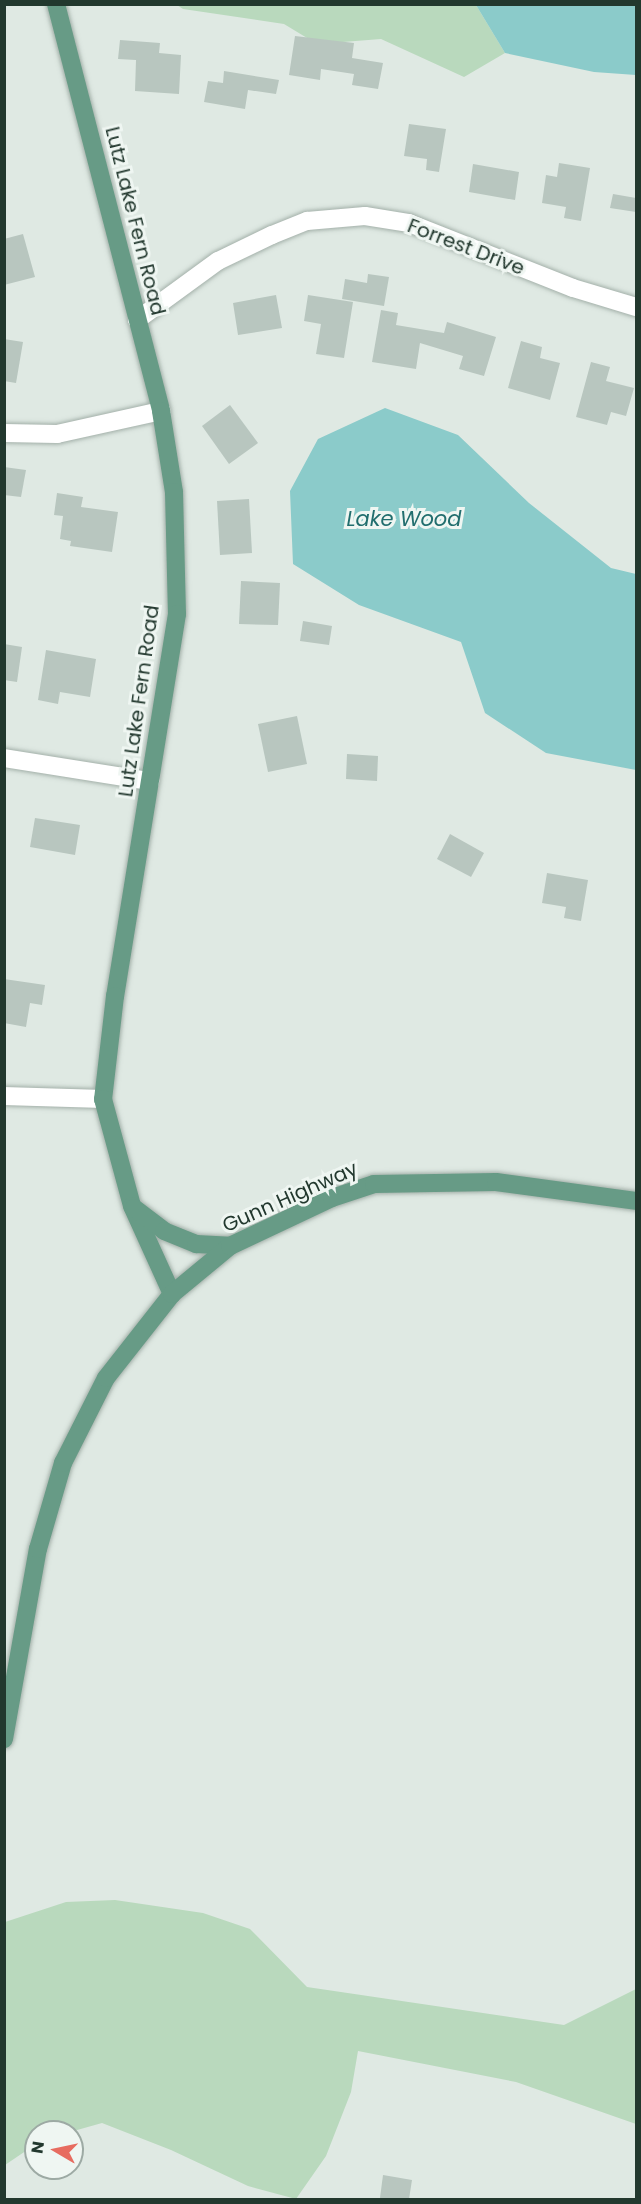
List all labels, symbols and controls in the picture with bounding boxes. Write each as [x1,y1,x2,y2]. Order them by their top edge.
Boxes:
street label: Lutz Lake Fern Road [100,124,170,318]
street label: Forrest Drive [404,214,528,280]
water label: Lake Wood [347,506,461,532]
street label: Lutz Lake Fern Road [114,604,164,798]
street label: Gunn Highway [219,1156,361,1238]
north arrow [24,2120,84,2180]
text: N [25,2140,50,2155]

